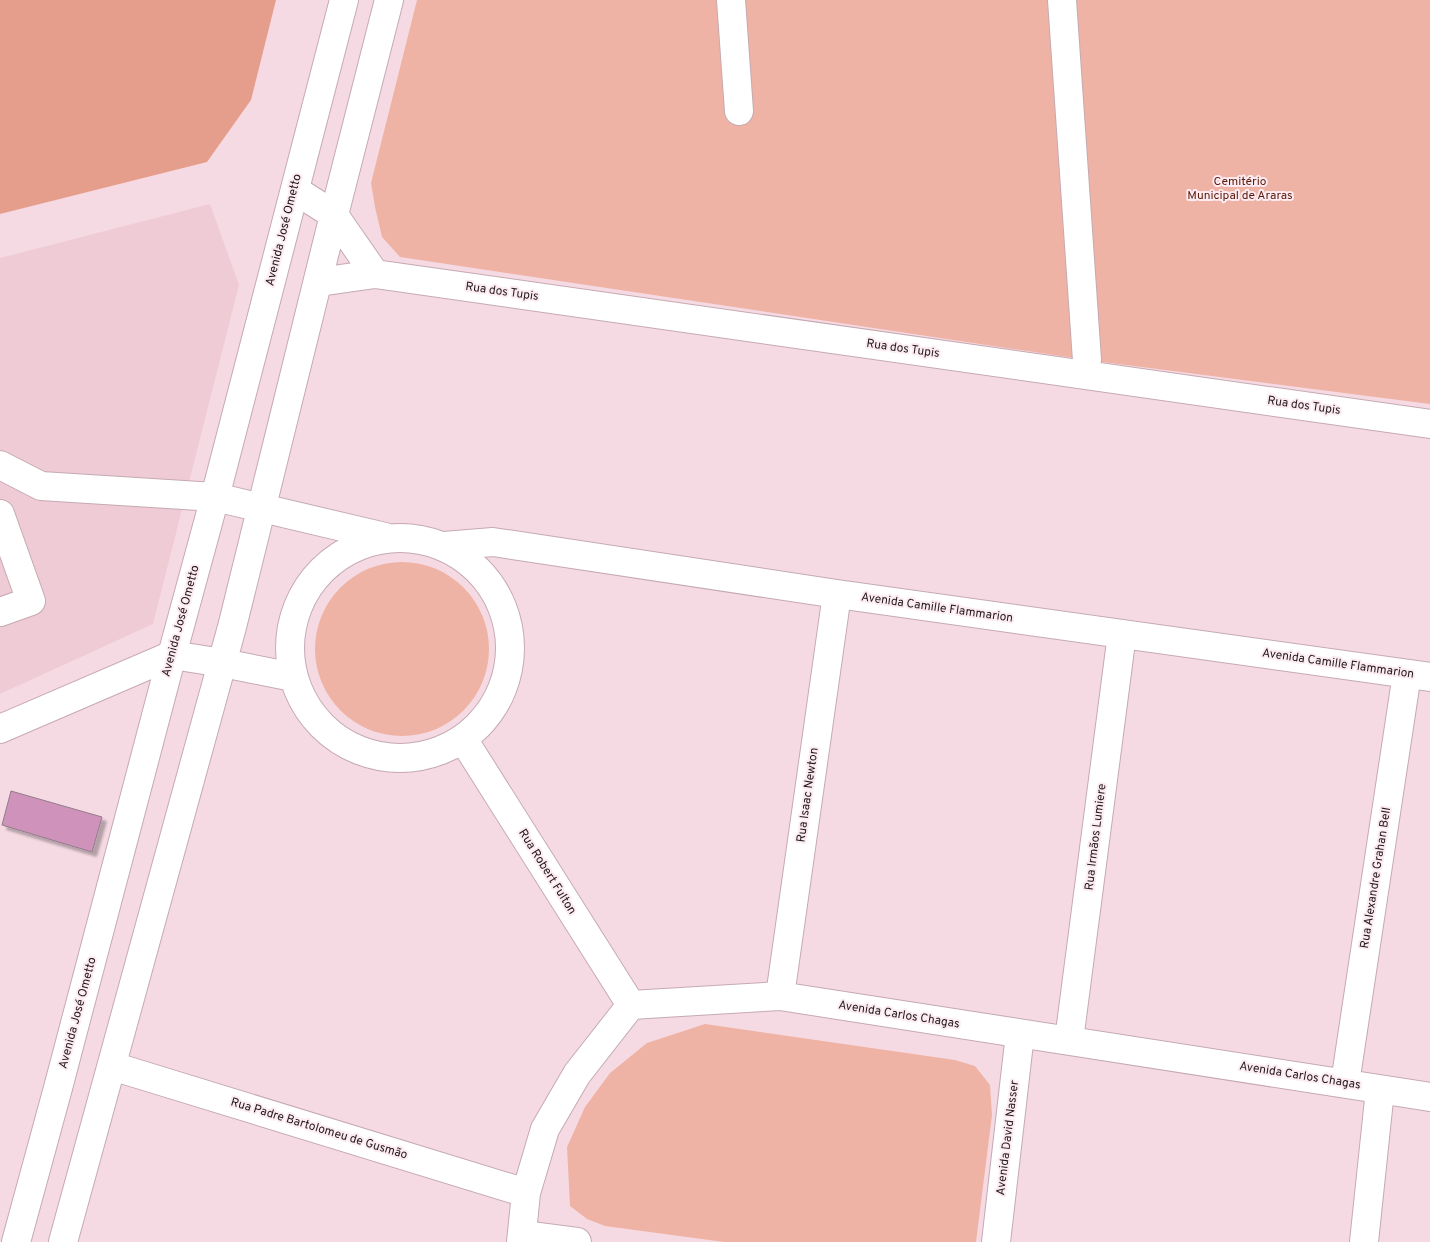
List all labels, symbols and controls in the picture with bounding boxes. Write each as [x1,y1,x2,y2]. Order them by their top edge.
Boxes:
street label: Avenida José Ometto [262,172,306,288]
park label: Cemitério Municipal de Araras [1187,174,1293,204]
street label: Rua dos Tupis [464,279,540,305]
street label: Rua dos Tupis [865,336,941,362]
street label: Rua dos Tupis [1266,393,1342,419]
street label: Avenida José Ometto [158,563,204,678]
street label: Avenida Camille Flammarion [860,589,1014,627]
street label: Avenida Camille Flammarion [1261,645,1415,683]
street label: Rua Isaac Newton [793,747,823,843]
street label: Rua Irmãos Lumiere [1082,783,1110,891]
street label: Rua Alexandre Grahan Bell [1357,806,1395,950]
street label: Rua Robert Fulton [514,826,580,918]
street label: Avenida José Ometto [55,955,101,1070]
street label: Avenida Carlos Chagas [837,997,961,1033]
street label: Avenida Carlos Chagas [1238,1058,1362,1094]
street label: Avenida David Nasser [993,1079,1023,1196]
street label: Rua Padre Bartolomeu de Gusmão [229,1094,410,1164]

